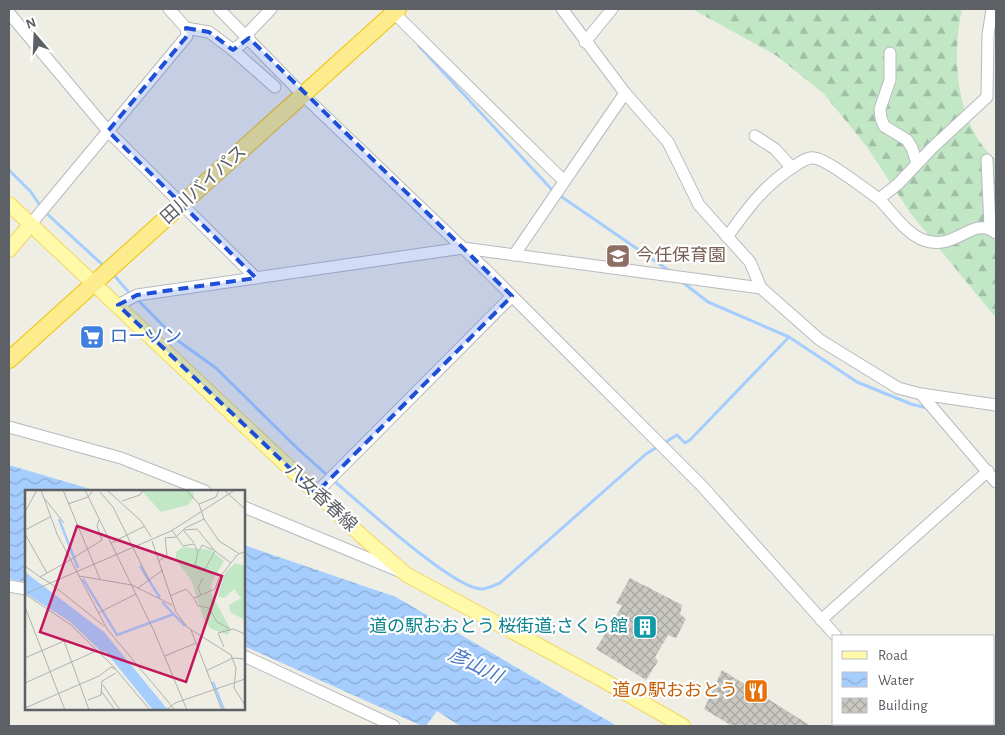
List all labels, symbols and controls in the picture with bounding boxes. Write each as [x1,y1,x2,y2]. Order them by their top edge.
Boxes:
north arrow [10,10,60,60]
text: N [24,15,38,32]
street label: 田川バイパス [157,142,250,228]
school or university icon: 今任保育園 [605,243,631,269]
place label: 今任保育園 [636,245,726,265]
supermarket icon: ローソン [79,324,105,350]
place label: ローソン [110,328,182,346]
street label: 八女香春線 [282,459,361,535]
inset map [25,490,245,710]
building icon: 道の駅おおとう 桜街道;さくら館 [632,614,658,640]
place label: 道の駅おおとう 桜街道;さくら館 [369,616,628,636]
legend [832,635,995,725]
water label: 彦山川 [445,644,507,688]
text: Road [878,648,908,663]
text: Water [878,673,914,688]
restaurant icon: 道の駅おおとう [743,678,769,704]
place label: 道の駅おおとう [612,680,738,700]
text: Building [878,698,928,713]

